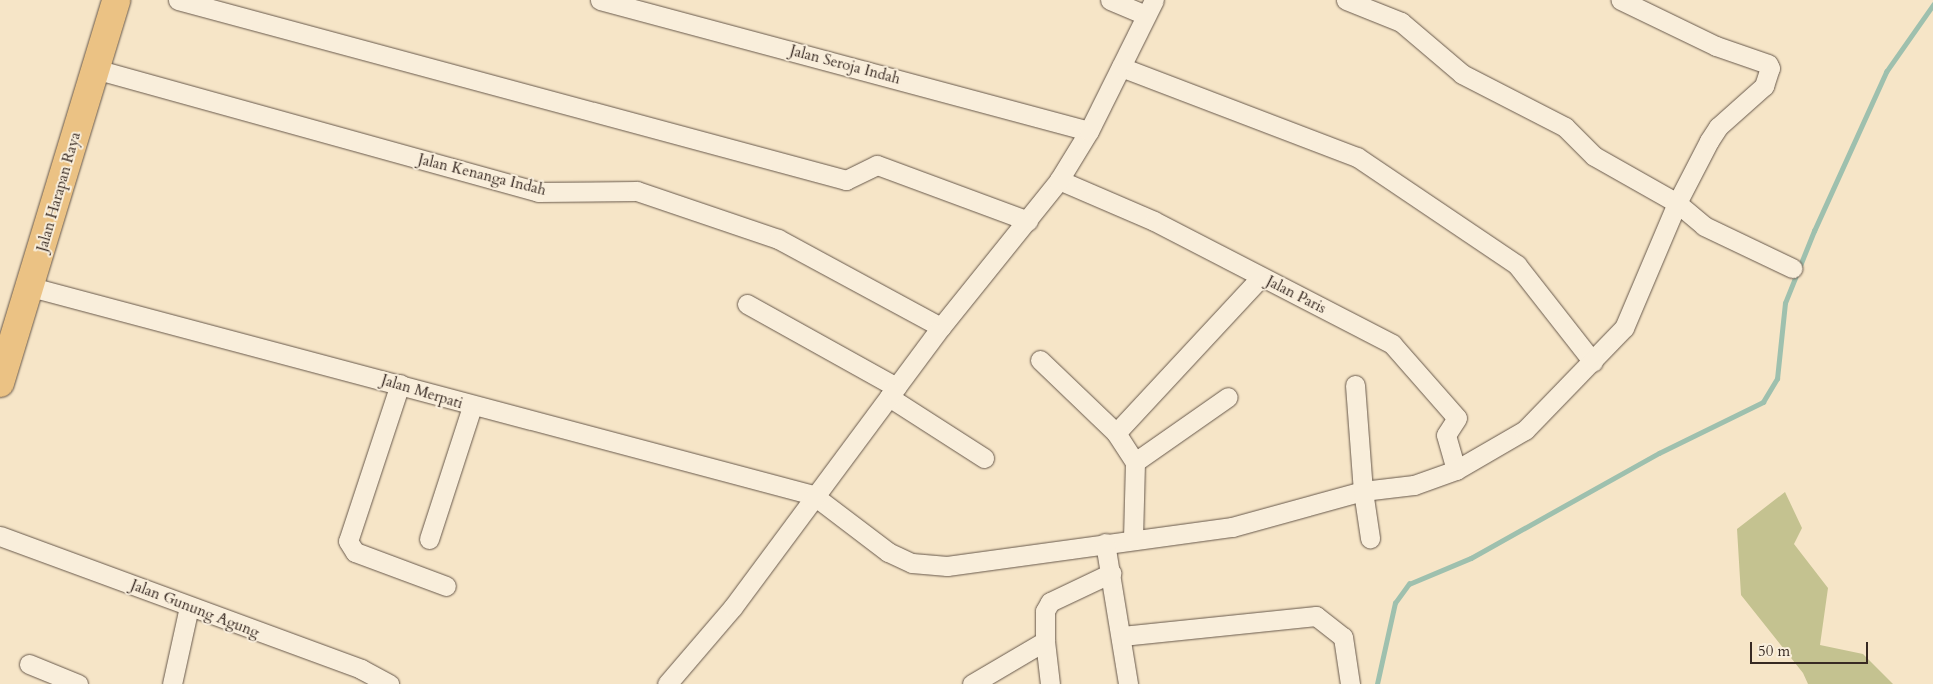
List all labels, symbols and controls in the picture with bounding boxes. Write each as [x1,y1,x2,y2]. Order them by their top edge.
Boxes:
street label: Jalan Seroja Indah [788,42,902,88]
street label: Jalan Harapan Raya [33,130,85,254]
street label: Jalan Kenanga Indah [416,150,548,200]
street label: Jalan Paris [1263,272,1329,318]
street label: Jalan Merpati [379,371,465,413]
street label: Jalan Gunung Agung [128,576,262,642]
scale bar [1753,632,1870,664]
text: 50 m [1758,641,1790,661]

